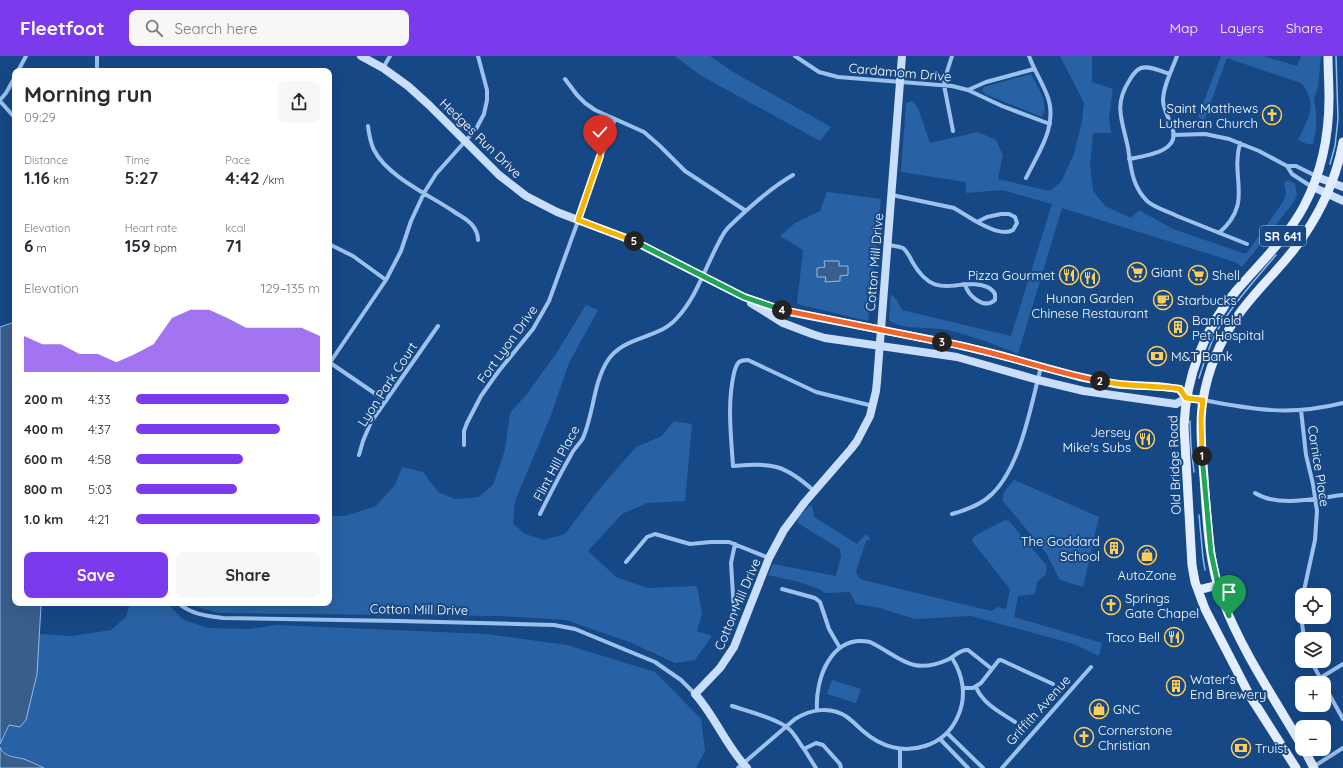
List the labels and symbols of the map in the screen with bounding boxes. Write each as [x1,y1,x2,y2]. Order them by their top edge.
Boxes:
street label: Cardamom Drive [848,60,952,84]
street label: Hedges Run Drive [437,95,525,181]
place label: Saint Matthews Lutheran Church [1159,100,1258,131]
church icon: Saint Matthews Lutheran Church [1261,104,1283,126]
pin [583,115,617,156]
street label: Cotton Mill Drive [862,212,886,312]
road number: SR 641 [1260,226,1306,246]
pin: 5 [624,231,644,251]
supermarket icon: Giant [1126,261,1148,283]
restaurant icon: Pizza Gourmet [1058,264,1080,286]
place label: Giant [1151,264,1183,280]
supermarket icon: Shell [1187,264,1209,286]
place label: Pizza Gourmet [968,267,1055,283]
restaurant icon: Hunan Garden Chinese Restaurant [1079,267,1101,289]
place label: Shell [1212,267,1240,283]
cafe icon: Starbucks [1152,289,1174,311]
place label: Hunan Garden Chinese Restaurant [1032,290,1148,321]
place label: Starbucks [1177,292,1237,308]
pin: 4 [772,300,792,320]
street label: Fort Lyon Drive [473,302,541,386]
place label: Banfield Pet Hospital [1192,312,1264,343]
building icon: Banfield Pet Hospital [1167,316,1189,338]
pin: 3 [932,332,952,352]
street label: Lyon Park Court [354,339,420,429]
bank icon: M&T Bank [1146,345,1168,367]
place label: M&T Bank [1171,348,1233,364]
pin: 2 [1090,371,1110,391]
street label: Old Bridge Road [1164,415,1184,515]
street label: Flint Hill Place [529,423,583,503]
place label: Jersey Mike's Subs [1063,424,1131,455]
street label: Cornice Place [1305,424,1333,508]
restaurant icon: Jersey Mike's Subs [1134,428,1156,450]
pin: 1 [1192,446,1212,466]
place label: The Goddard School [1021,533,1100,564]
building icon: The Goddard School [1103,537,1125,559]
shop icon: AutoZone [1136,544,1158,566]
street label: Cotton Mill Drive [710,556,764,652]
place label: AutoZone [1118,567,1176,583]
pin [1212,575,1246,616]
place label: Springs Gate Chapel [1125,590,1199,621]
church icon: Springs Gate Chapel [1100,594,1122,616]
street label: Cotton Mill Drive [370,600,468,618]
restaurant icon: Taco Bell [1163,626,1185,648]
place label: Taco Bell [1106,629,1160,645]
place label: Water's End Brewery [1190,671,1266,702]
street label: Griffith Avenue [1002,672,1074,748]
building icon: Water's End Brewery [1165,675,1187,697]
shop icon: GNC [1088,698,1110,720]
place label: GNC [1113,701,1140,717]
place label: Cornerstone Christian [1098,722,1172,753]
church icon: Cornerstone Christian [1073,726,1095,748]
bank icon: Truist [1230,737,1252,759]
place label: Truist [1255,740,1288,756]

